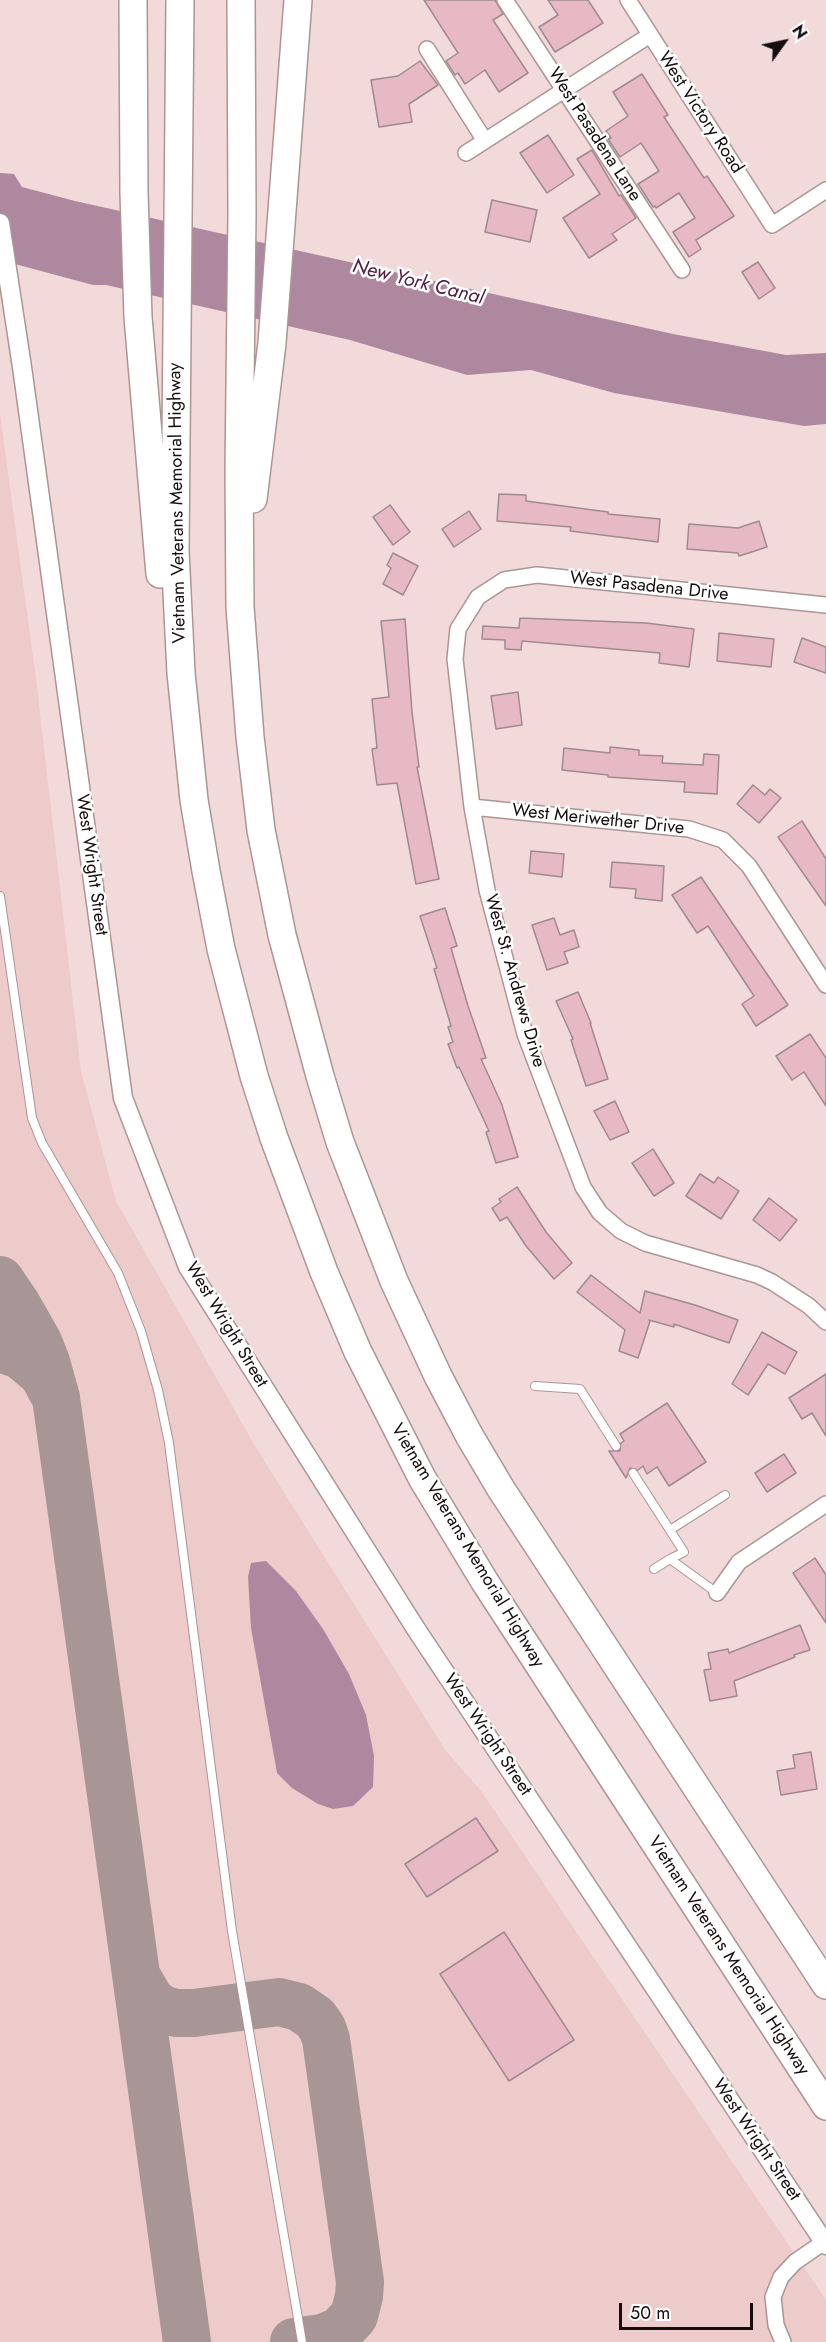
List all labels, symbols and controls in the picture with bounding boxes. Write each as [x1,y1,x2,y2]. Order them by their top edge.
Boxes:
north arrow [754,12,814,72]
text: N [786,20,813,44]
street label: West Victory Road [653,48,747,178]
street label: West Pasadena Lane [543,64,645,206]
water label: New York Canal [350,255,486,311]
street label: Vietnam Veterans Memorial Highway [165,363,191,643]
street label: West Pasadena Drive [569,568,729,606]
street label: West Wright Street [70,793,112,937]
street label: West Meriwether Drive [511,800,685,840]
street label: West St. Andrews Drive [479,892,549,1070]
street label: West Wright Street [180,1258,272,1392]
street label: Vietnam Veterans Memorial Highway [385,1420,549,1672]
street label: West Wright Street [438,1670,536,1800]
street label: Vietnam Veterans Memorial Highway [643,1832,813,2080]
street label: West Wright Street [707,2075,805,2205]
scale bar [622,2291,756,2329]
text: 50 m [630,2300,670,2326]

